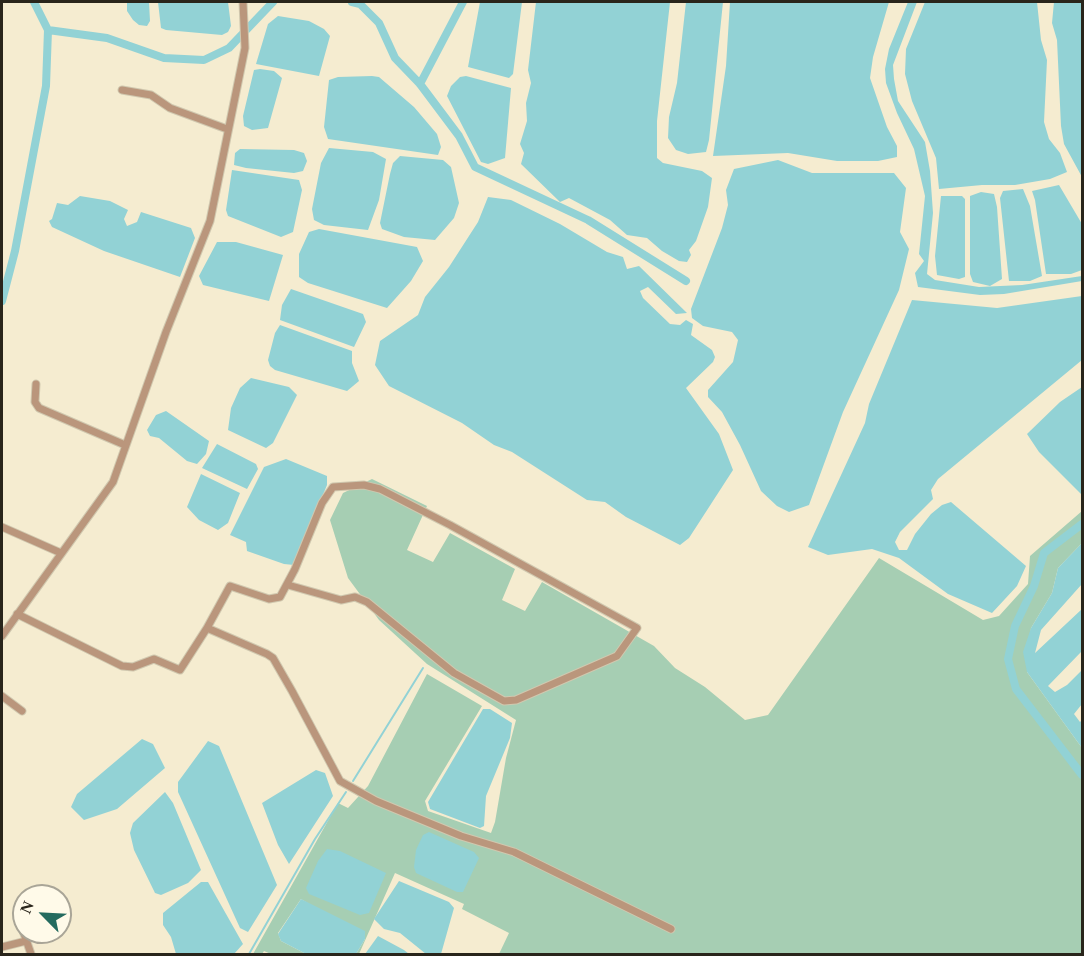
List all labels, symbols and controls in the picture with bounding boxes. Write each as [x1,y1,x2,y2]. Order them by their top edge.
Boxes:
north arrow [12,884,72,944]
text: N [17,899,37,916]

